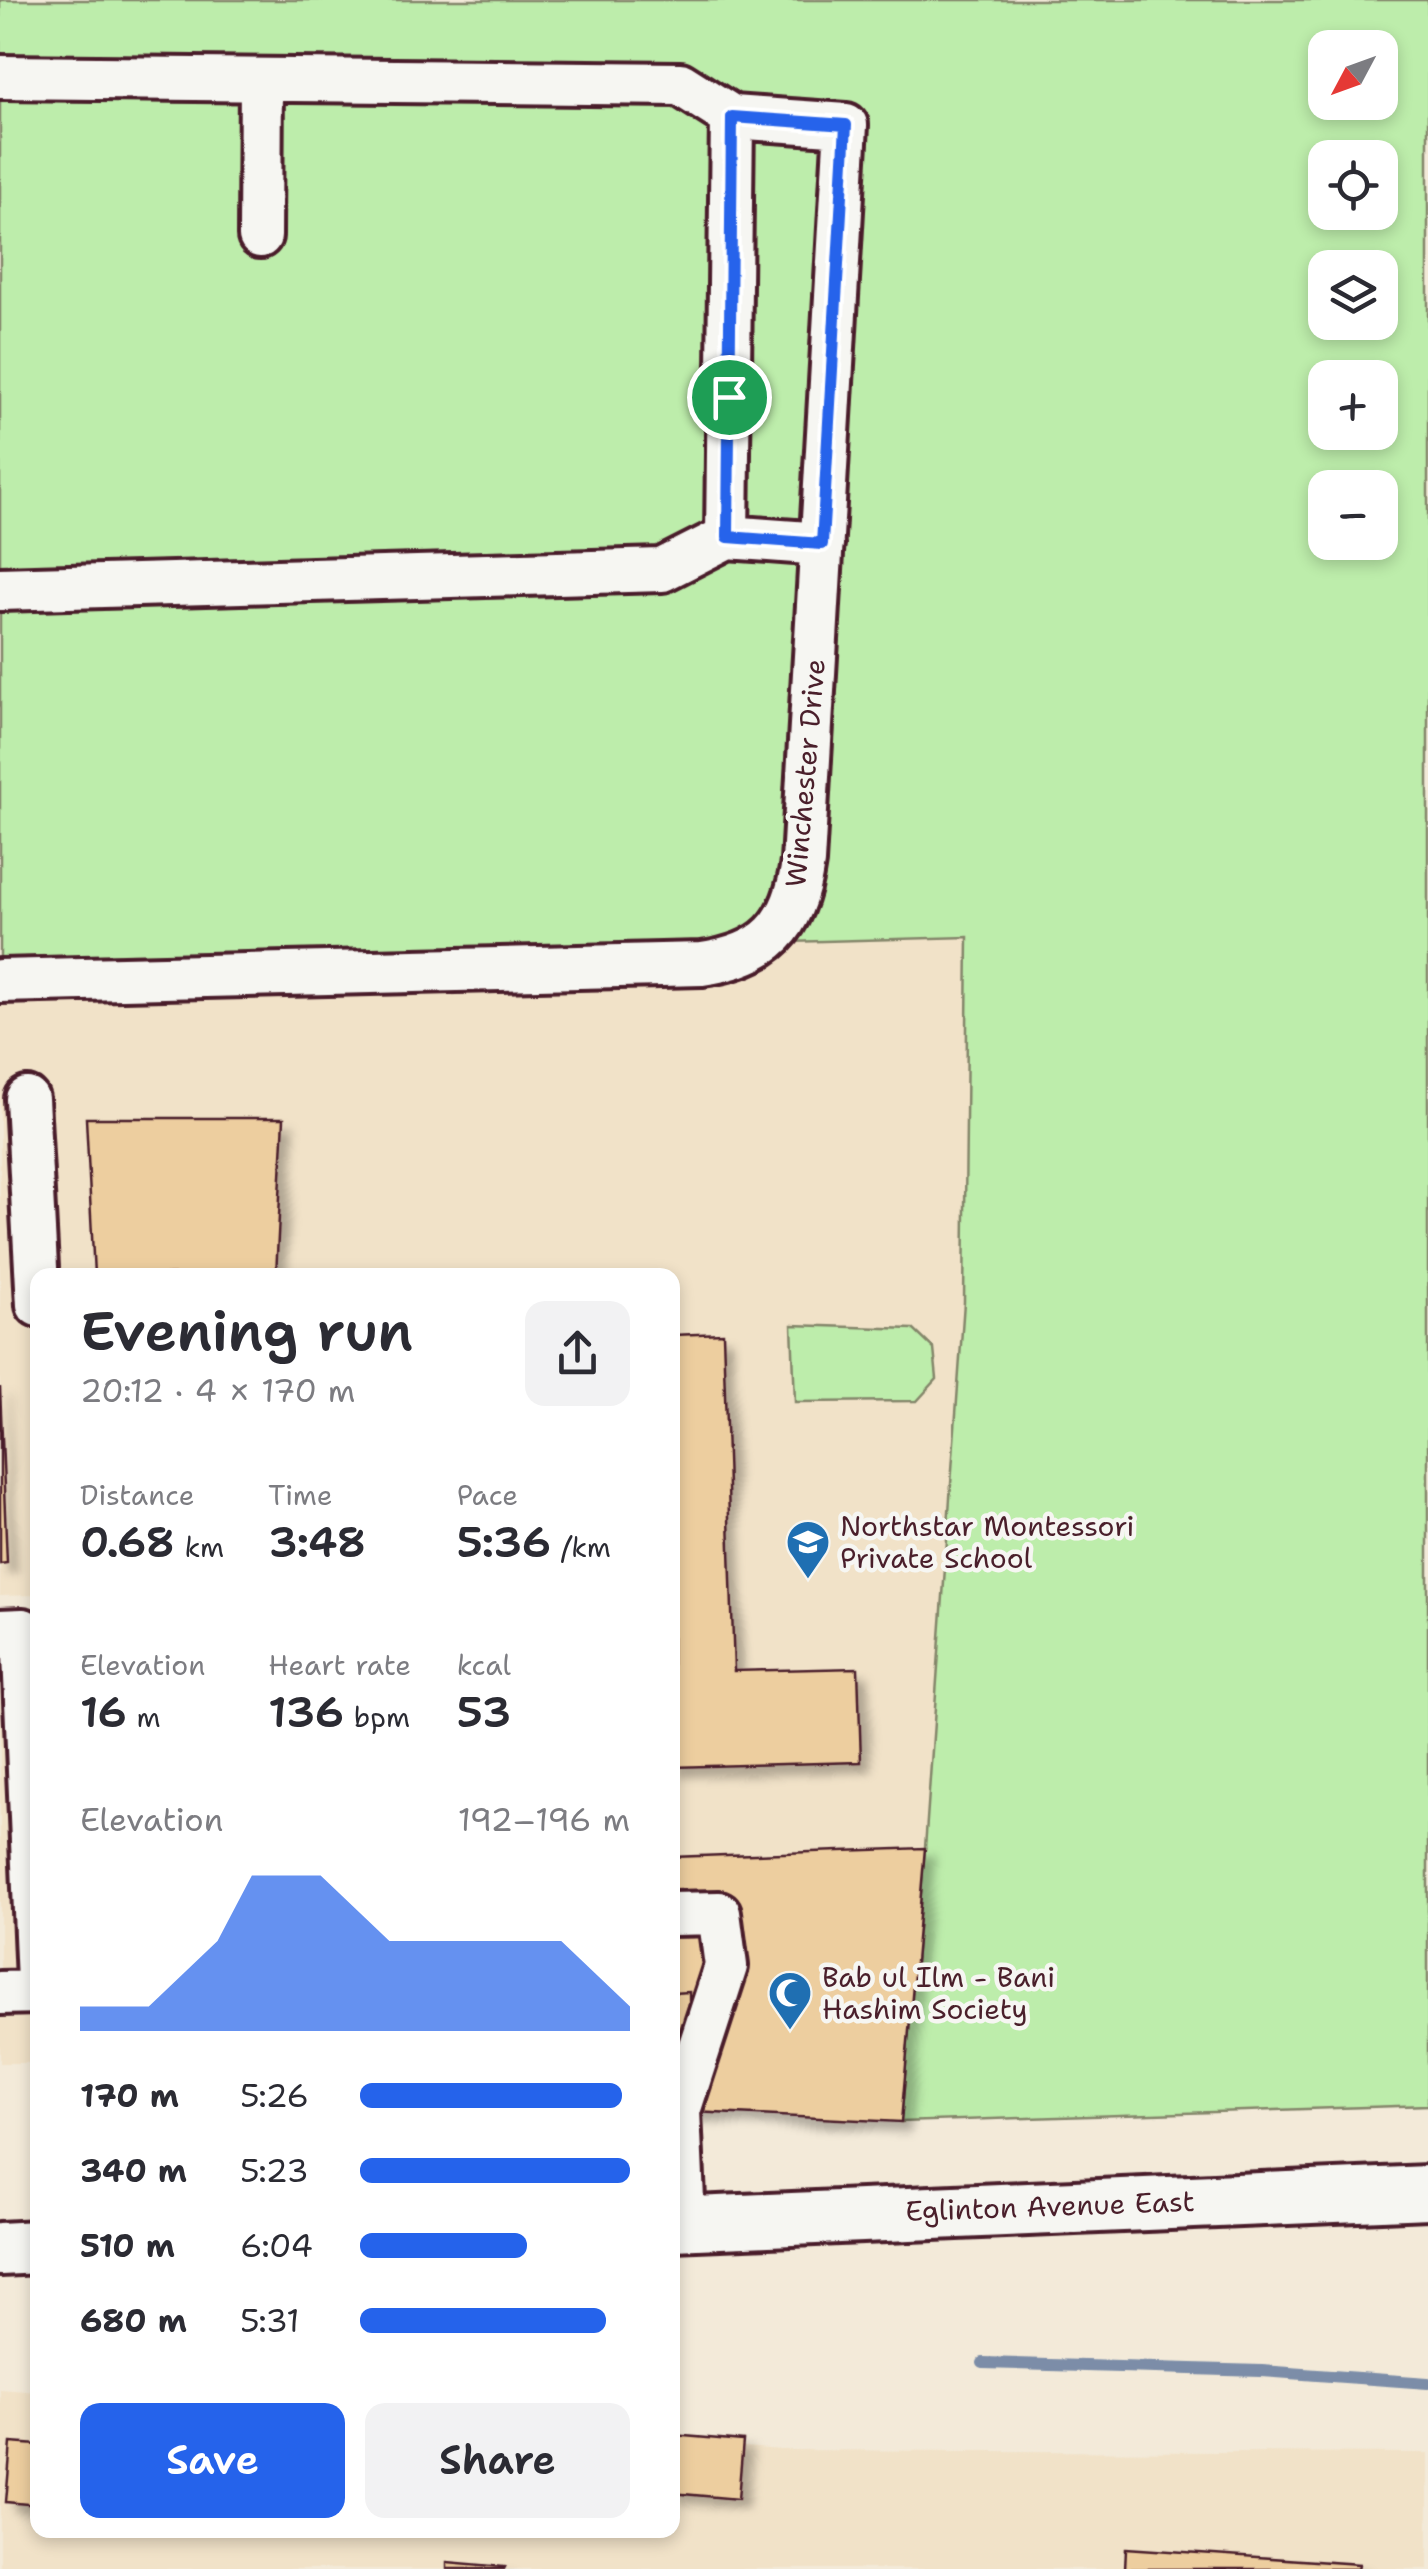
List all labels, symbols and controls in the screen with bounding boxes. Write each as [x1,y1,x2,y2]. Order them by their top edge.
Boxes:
north arrow [1308,30,1398,120]
map controls [1308,30,1398,560]
button: locate [1308,140,1398,230]
button: layers [1308,250,1398,340]
pin [687,355,772,440]
button: + [1308,360,1398,450]
icon: arrive [702,370,757,425]
button: − [1308,470,1398,560]
street label: Winchester Drive [776,657,834,889]
text: Evening run [80,1294,413,1368]
button: share [525,1301,630,1406]
text: 20:12 · 4 × 170 m [80,1369,355,1412]
text: Distance [80,1476,195,1514]
text: Time [268,1476,333,1514]
text: Pace [457,1476,518,1514]
place label: Northstar Montessori Private School [840,1507,1134,1577]
text: 0.68 [80,1514,175,1570]
text: 3:48 [268,1514,366,1570]
text: 5:36 [457,1514,551,1570]
school or university icon: Northstar Montessori Private School [785,1519,831,1580]
text: km [175,1528,224,1566]
text: /km [551,1528,611,1566]
text: Elevation [80,1646,205,1684]
text: Heart rate [268,1646,411,1684]
text: kcal [457,1646,511,1684]
text: 16 [80,1684,127,1740]
text: 136 [268,1684,344,1740]
text: 53 [457,1684,511,1740]
text: m [127,1698,161,1736]
text: bpm [344,1698,410,1736]
text: Elevation [80,1798,223,1841]
text: 192–196 m [458,1798,630,1841]
place label: Bab ul Ilm - Bani Hashim Society [822,1958,1055,2028]
mosque icon: Bab ul Ilm - Bani Hashim Society [767,1970,813,2031]
text: 170 m [80,2074,179,2117]
text: 5:26 [240,2074,309,2117]
text: 340 m [80,2149,187,2192]
text: 5:23 [240,2149,309,2192]
street label: Eglinton Avenue East [905,2182,1195,2230]
text: 510 m [80,2224,175,2267]
text: 6:04 [240,2224,313,2267]
text: 680 m [80,2299,187,2342]
text: 5:31 [240,2299,300,2342]
button: Save [80,2403,345,2518]
button: Share [365,2403,630,2518]

